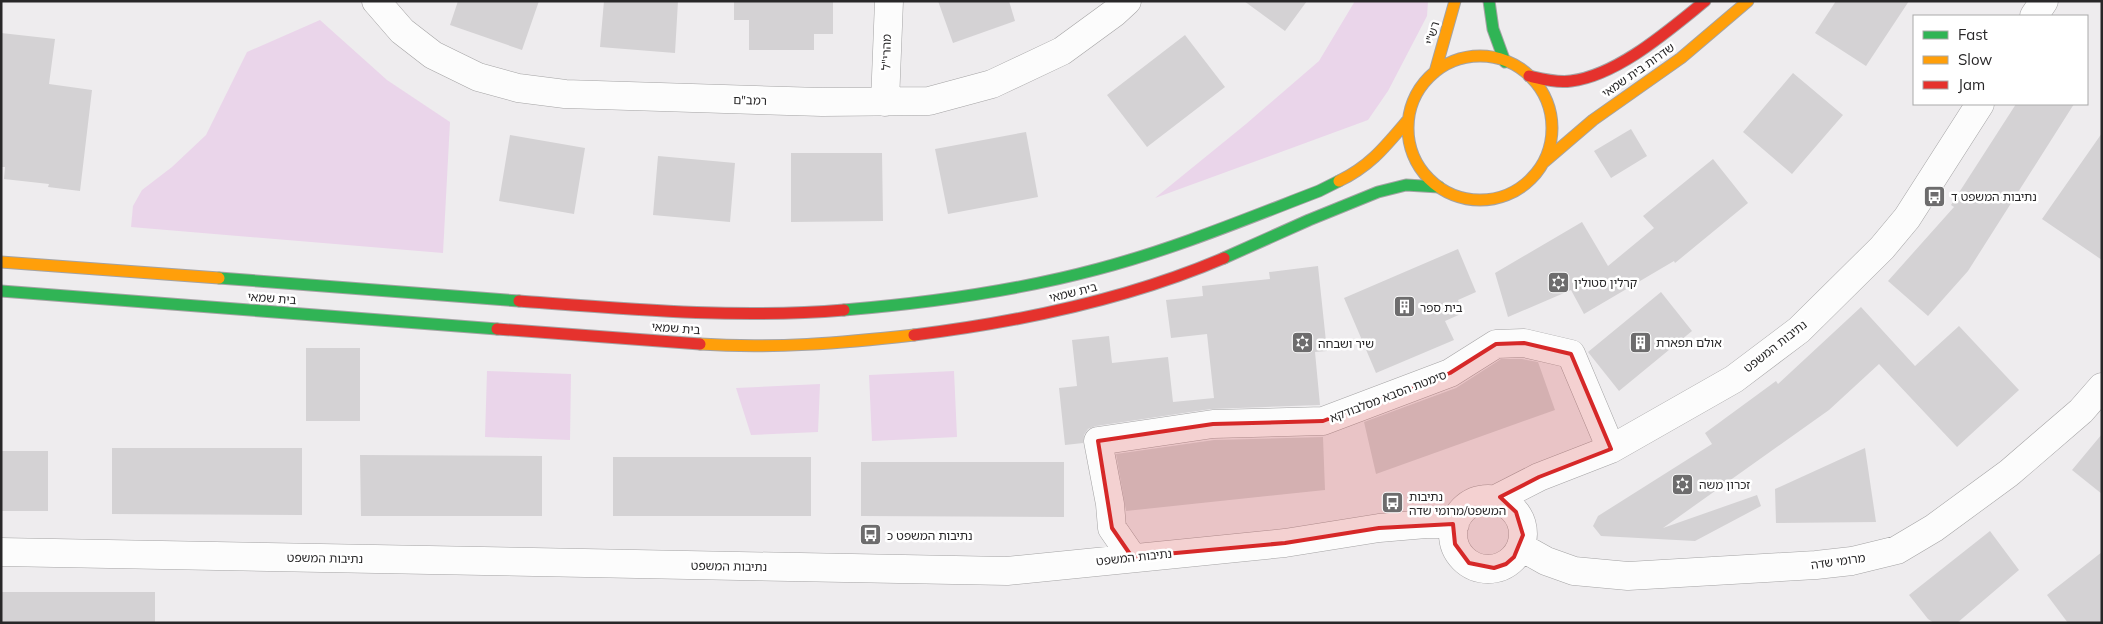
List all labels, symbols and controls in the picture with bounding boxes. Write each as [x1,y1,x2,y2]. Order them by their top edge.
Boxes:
legend [1913,15,2088,105]
street label: רש"י [1422,20,1442,46]
text: Fast [1958,25,1988,44]
street label: מהרי"ל [878,34,894,70]
street label: שדרות בית שמאי [1599,39,1677,101]
text: Slow [1958,50,1992,69]
text: Jam [1958,75,1985,94]
street label: רמב"ם [733,92,767,108]
bus stop icon: נתיבות המשפט ד [1923,184,1947,208]
place label: נתיבות המשפט ד [1951,189,2037,204]
synagogue icon: קרלין סטולין [1546,270,1570,294]
place label: קרלין סטולין [1574,275,1638,290]
street label: בית שמאי [1047,279,1099,305]
street label: בית שמאי [247,289,297,307]
building icon: בית ספר [1392,295,1416,319]
place label: בית ספר [1420,300,1463,315]
street label: נתיבות המשפט [1740,317,1810,375]
street label: בית שמאי [651,319,701,337]
building icon: אולם תפארת [1628,330,1652,354]
synagogue icon: שיר ושבחה [1290,331,1314,355]
place label: אולם תפארת [1656,335,1722,350]
place label: שיר ושבחה [1318,336,1374,351]
street label: סימטת הסבא מסלבודקא [1327,367,1449,425]
synagogue icon: זכרון משה [1671,472,1695,496]
place label: זכרון משה [1699,477,1750,492]
place label: נתיבות המשפט/מרומי שדה [1409,489,1506,518]
bus stop icon: נתיבות המשפט/מרומי שדה [1381,491,1405,515]
bus stop icon: נתיבות המשפט כ [859,523,883,547]
place label: נתיבות המשפט כ [887,528,972,543]
street label: נתיבות המשפט [1095,546,1173,568]
street label: נתיבות המשפט [287,550,363,566]
street label: מרומי שדה [1810,550,1866,572]
street label: נתיבות המשפט [691,558,767,574]

